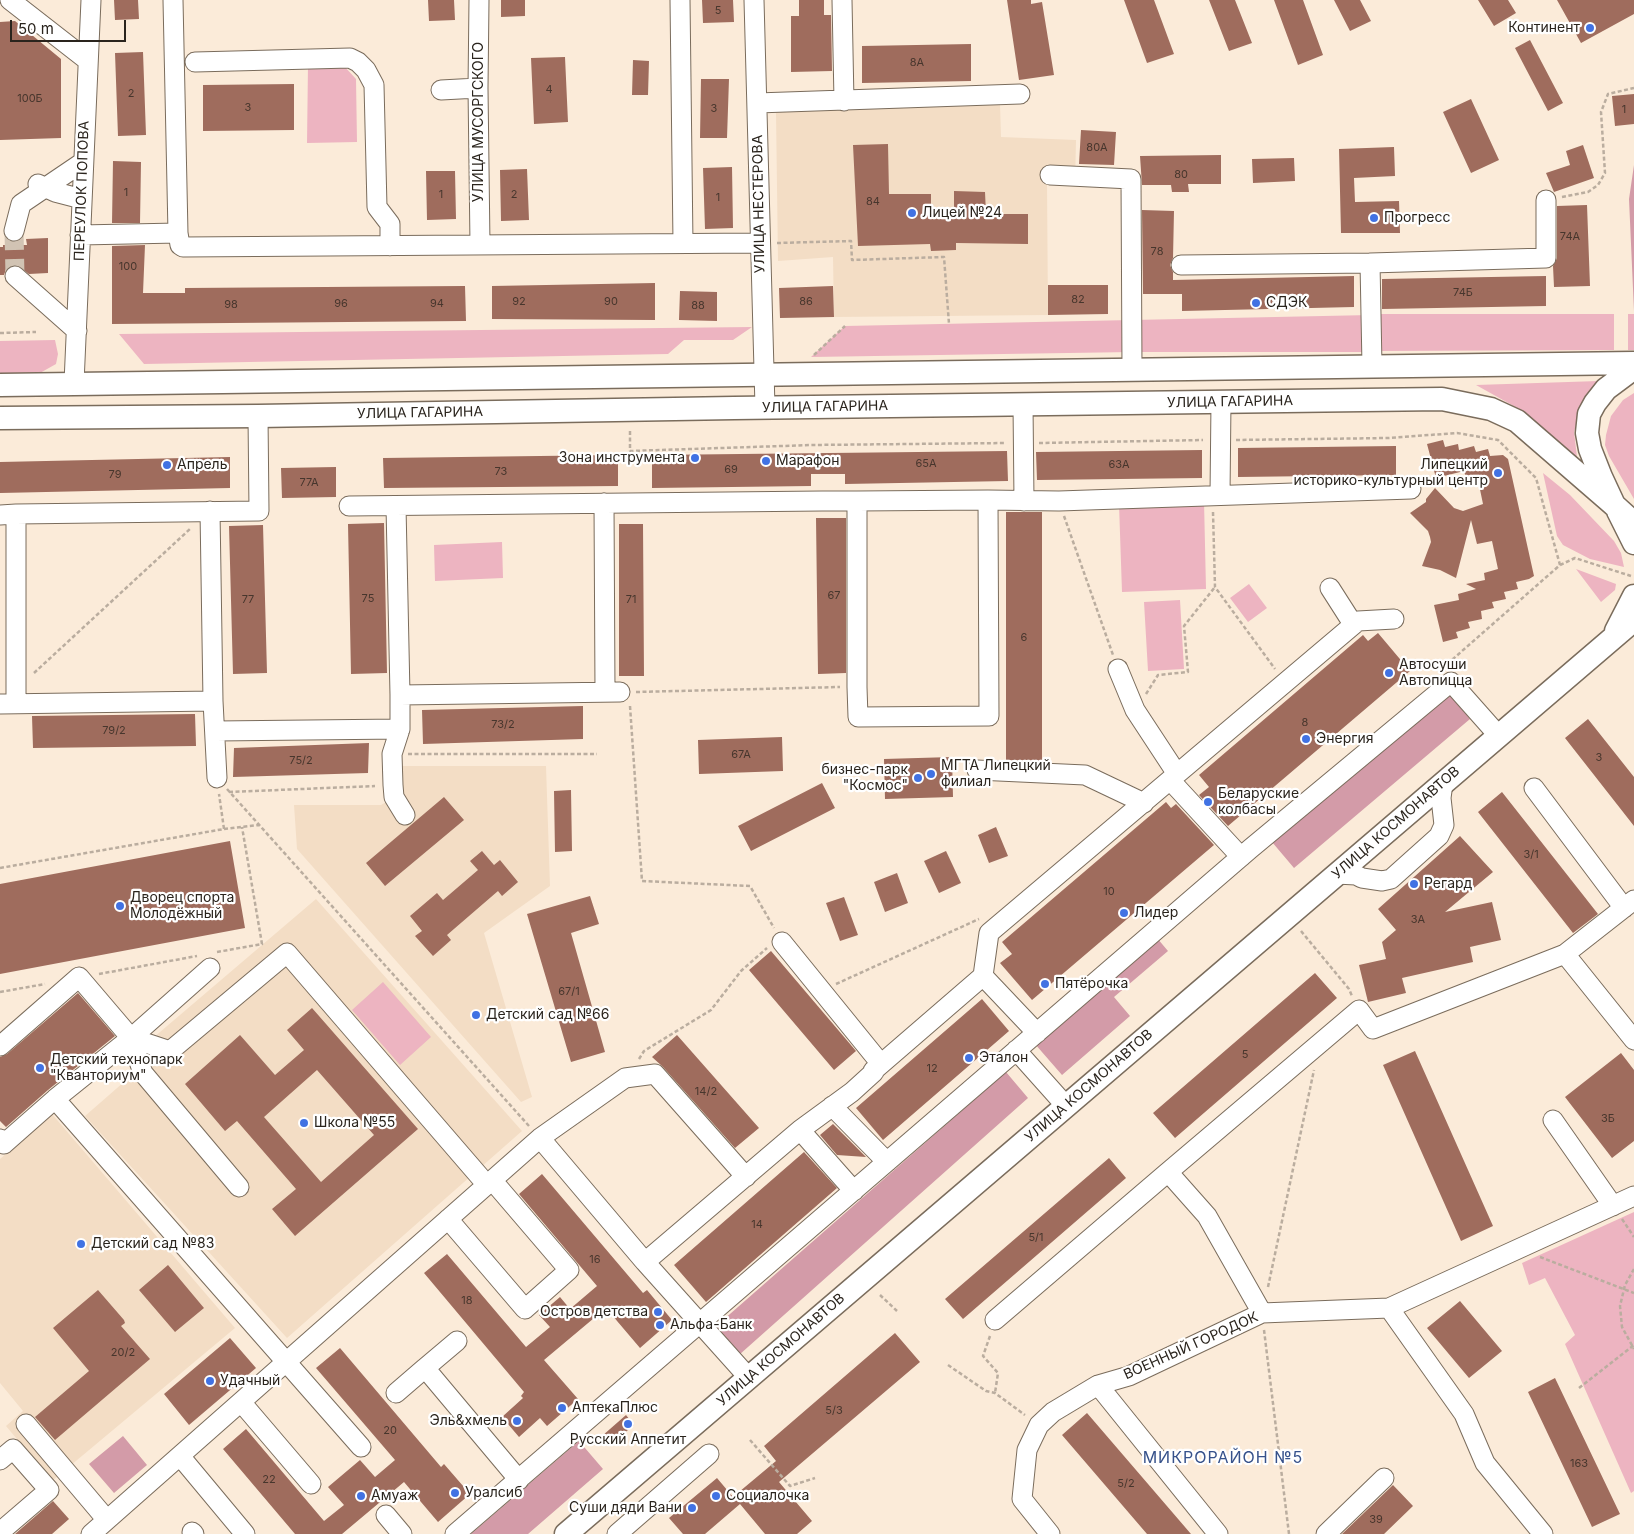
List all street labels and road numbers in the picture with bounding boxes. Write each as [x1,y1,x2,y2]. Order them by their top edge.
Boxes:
street label: УЛИЦА МУСОРГСКОГО [471,42,487,202]
street label: ПЕРЕУЛОК ПОПОВА [71,120,93,262]
street label: УЛИЦА НЕСТЕРОВА [749,135,769,273]
street label: УЛИЦА ГАГАРИНА [1167,393,1293,411]
street label: УЛИЦА ГАГАРИНА [762,398,888,416]
street label: УЛИЦА ГАГАРИНА [357,404,483,422]
street label: УЛИЦА КОСМОНАВТОВ [1329,763,1463,883]
street label: УЛИЦА КОСМОНАВТОВ [1022,1026,1156,1146]
street label: УЛИЦА КОСМОНАВТОВ [714,1290,848,1410]
street label: ВОЕННЫЙ ГОРОДОК [1121,1309,1261,1383]

